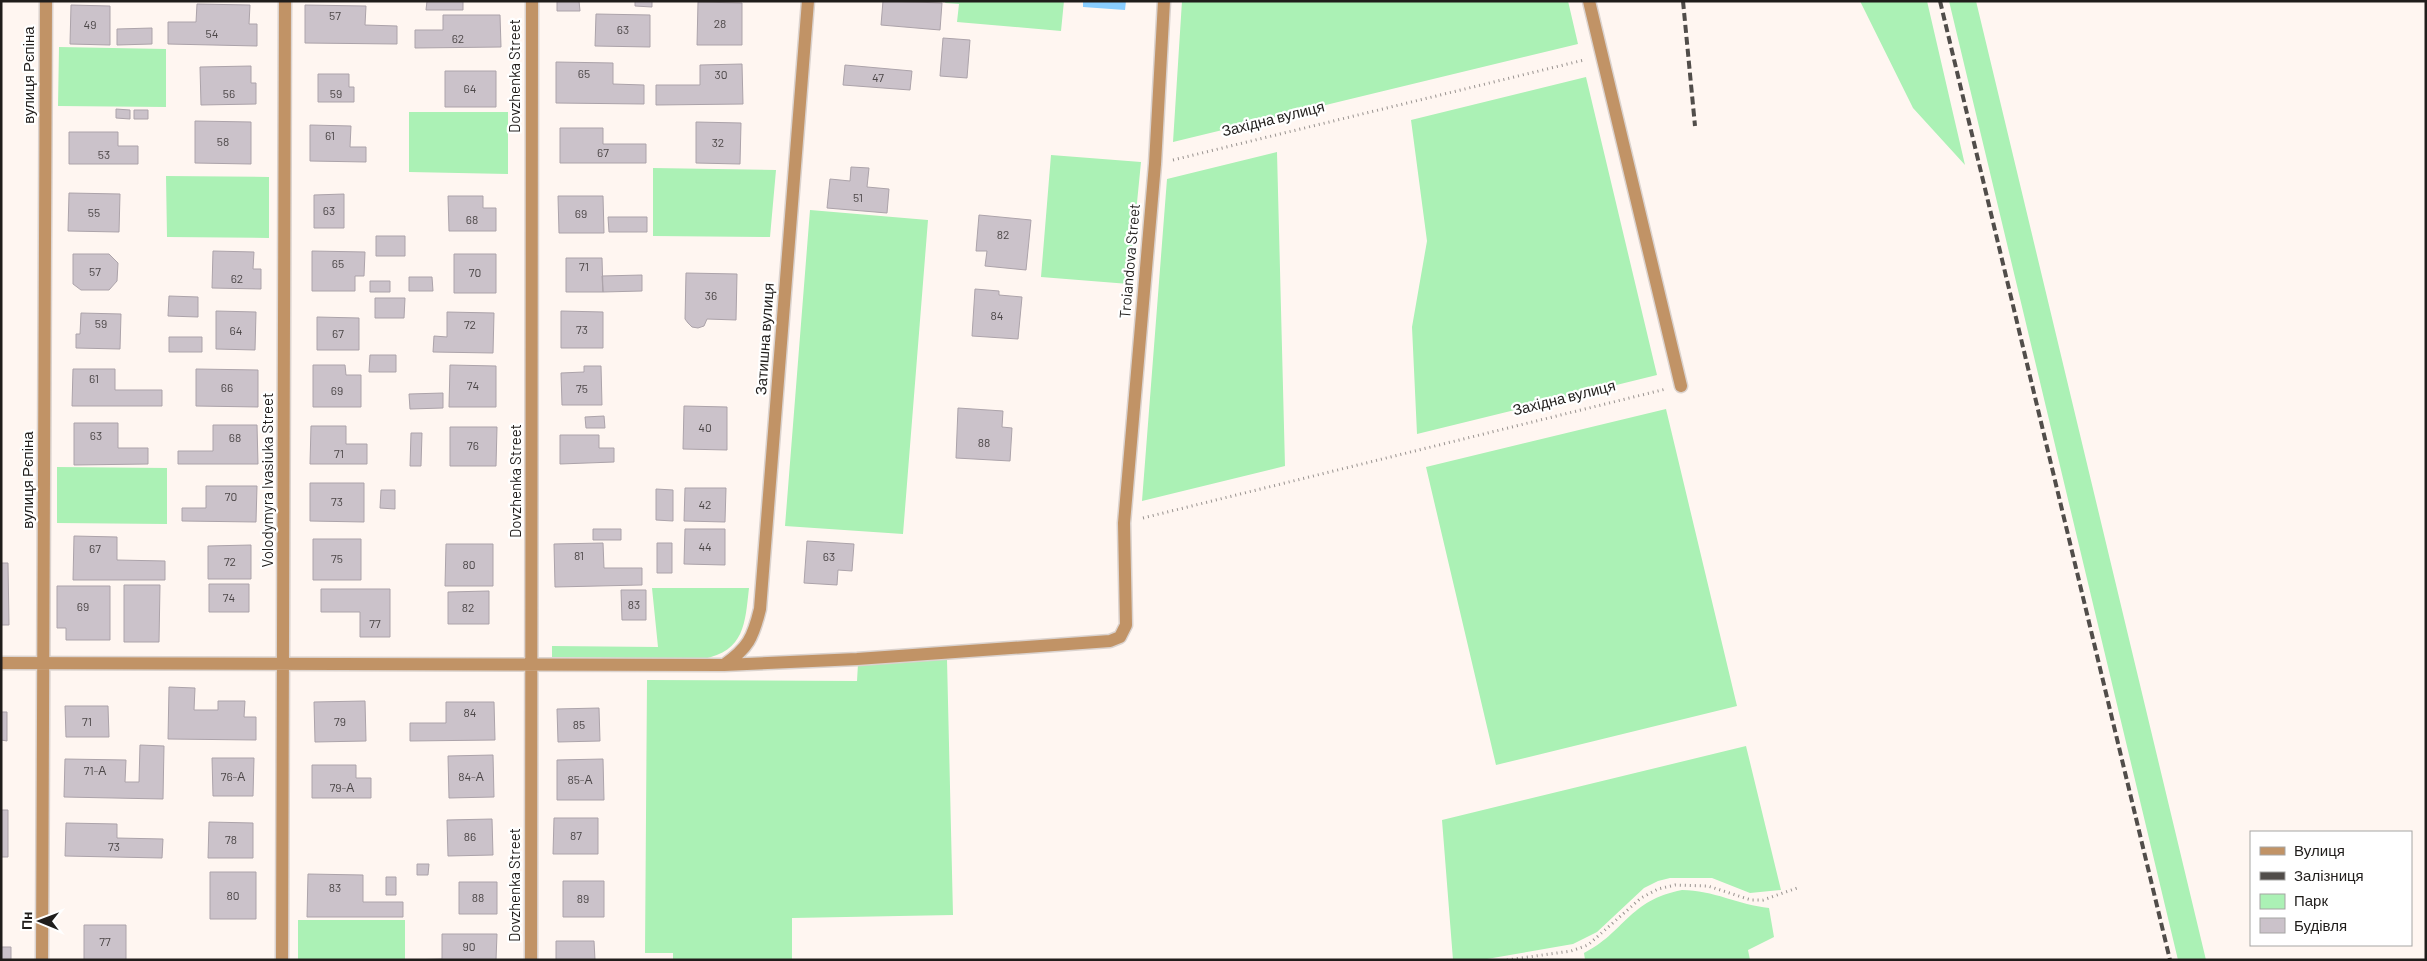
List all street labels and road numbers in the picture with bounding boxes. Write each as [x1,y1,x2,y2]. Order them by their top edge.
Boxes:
street label: Dovzhenka Street [505,19,523,133]
street label: вулиця Рєпіна [19,26,37,124]
street label: Західна вулиця [1220,97,1326,139]
street label: Troiandova Street [1115,203,1143,319]
street label: Затишна вулиця [751,282,777,396]
street label: Західна вулиця [1511,376,1617,418]
street label: Volodymyra Ivasiuka Street [258,393,276,567]
street label: Dovzhenka Street [506,424,524,538]
street label: вулиця Рєпіна [18,431,36,529]
street label: Dovzhenka Street [505,828,523,942]

